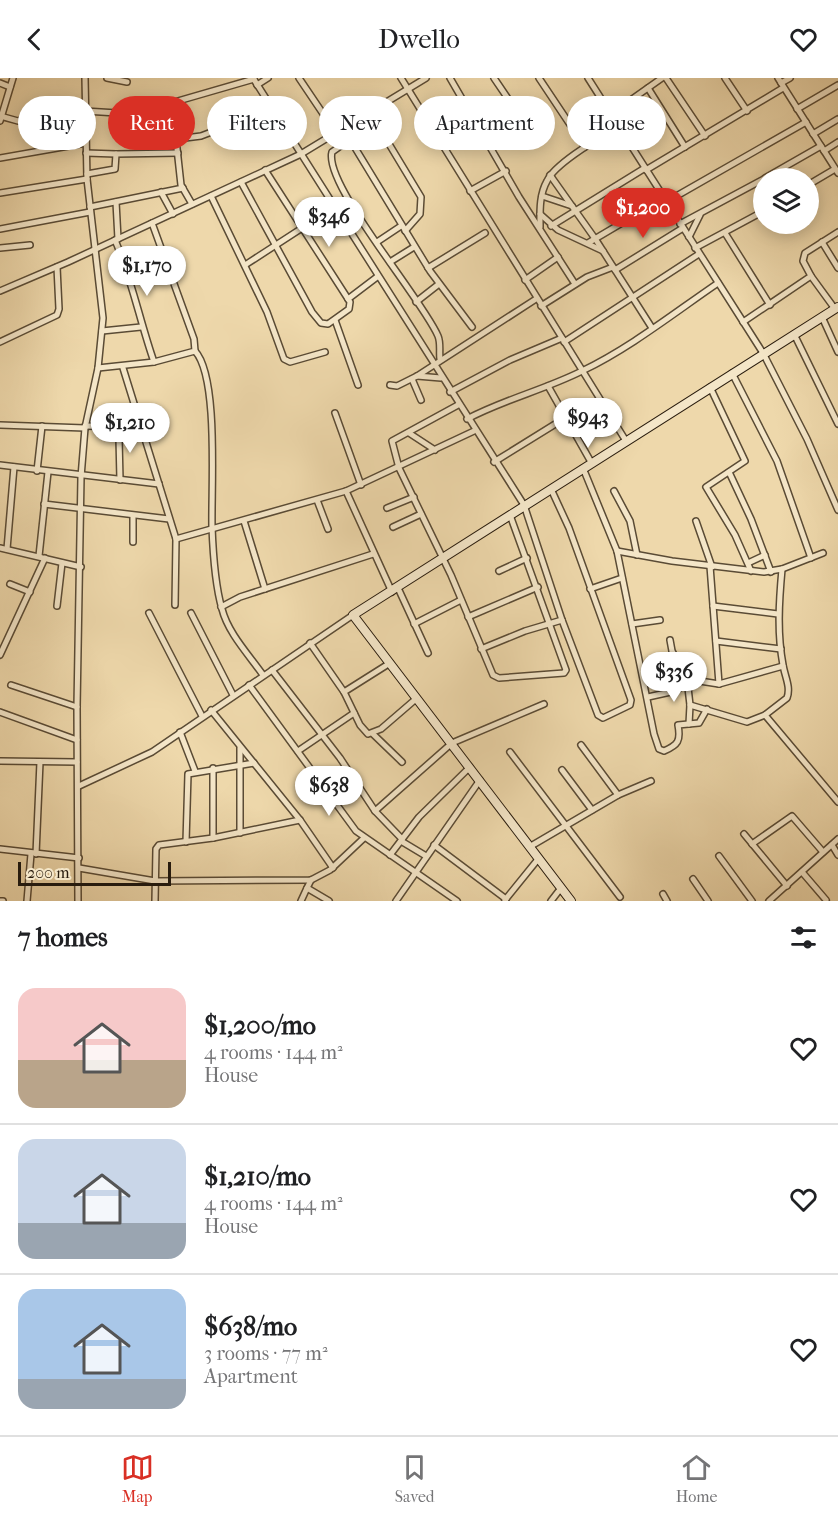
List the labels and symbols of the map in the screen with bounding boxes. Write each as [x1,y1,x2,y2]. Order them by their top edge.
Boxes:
pin: $1,200 [594,188,692,239]
pin: $346 [293,197,365,248]
pin: $1,170 [98,246,196,297]
pin: $943 [552,398,624,449]
pin: $1,210 [81,403,179,454]
pin: $336 [638,652,710,703]
pin: $638 [293,766,365,817]
scale bar [18,859,171,886]

